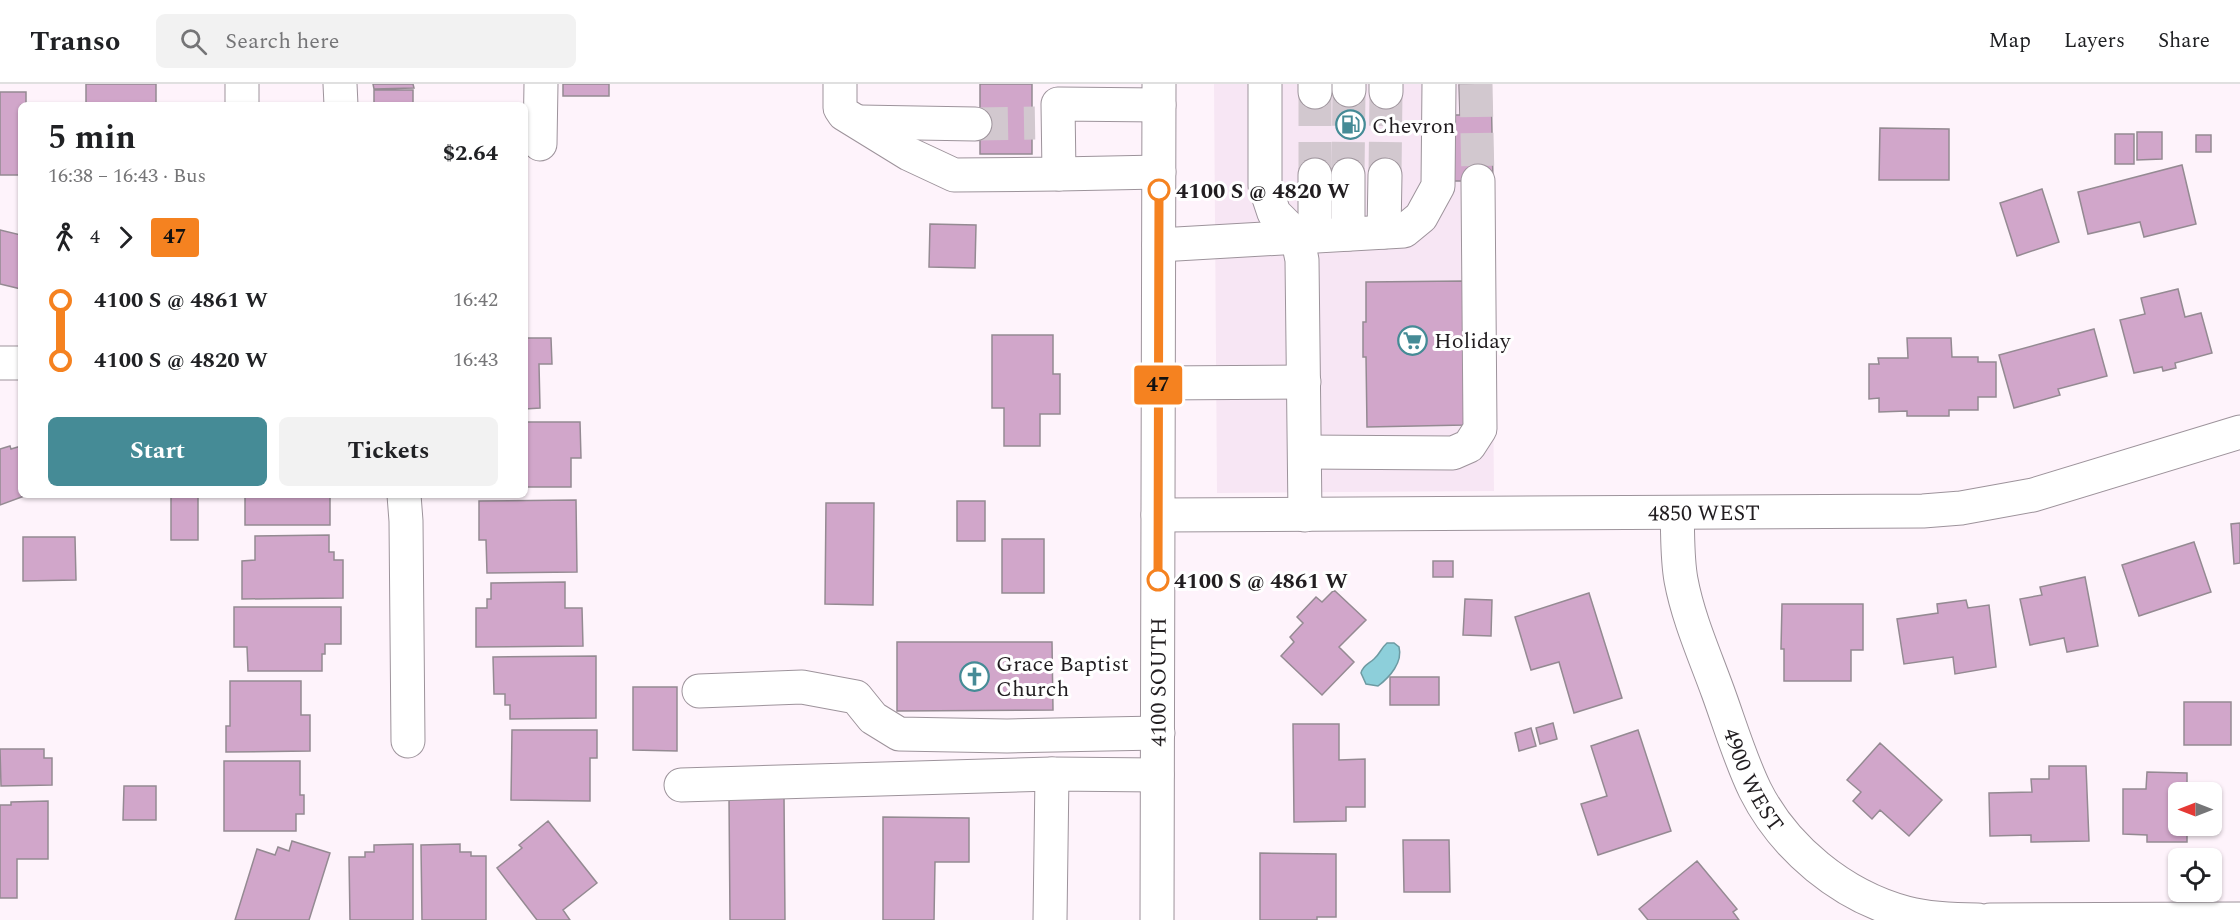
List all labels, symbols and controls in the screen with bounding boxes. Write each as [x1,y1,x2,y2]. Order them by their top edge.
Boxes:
search box [156,14,576,68]
text: Transo [30,20,120,63]
icon: search [177,25,210,58]
text: Search here [225,25,339,58]
text: Map [1989,25,2031,57]
text: Layers [2064,25,2125,57]
text: Share [2158,25,2210,57]
fuel station icon: Chevron [1335,109,1367,141]
place label: Chevron [1372,110,1455,143]
text: 5 min [48,113,136,163]
text: $2.64 [443,137,498,170]
text: 16:38 – 16:43 · Bus [48,161,206,191]
place label: 4100 S @ 4820 W [1176,175,1350,208]
marker: 4100 S @ 4820 W [1148,179,1170,201]
icon: walk [48,221,81,254]
icon: forward [109,221,142,254]
text: 47 [163,221,187,253]
text: 4 [90,222,100,252]
text: 4100 S @ 4861 W [94,284,268,317]
text: 16:42 [453,285,498,315]
supermarket icon: Holiday [1397,324,1429,356]
place label: Holiday [1434,325,1512,358]
text: 4100 S @ 4820 W [94,344,268,377]
text: 16:43 [453,345,498,375]
line badge: 47 [1131,366,1185,404]
text: 47 [1146,369,1170,401]
button: Start [48,417,267,486]
button: Tickets [279,417,498,486]
street label: 4850 WEST [1648,497,1760,530]
place label: 4100 S @ 4861 W [1174,565,1348,598]
marker: 4100 S @ 4861 W [1147,569,1169,591]
street label: 4100 SOUTH [1142,617,1176,747]
place label: Grace Baptist Church [996,648,1129,706]
church icon: Grace Baptist Church [959,660,991,692]
street label: 4900 WEST [1714,724,1792,839]
north arrow [2168,782,2222,836]
map controls [2168,782,2222,902]
button: locate [2168,848,2222,902]

